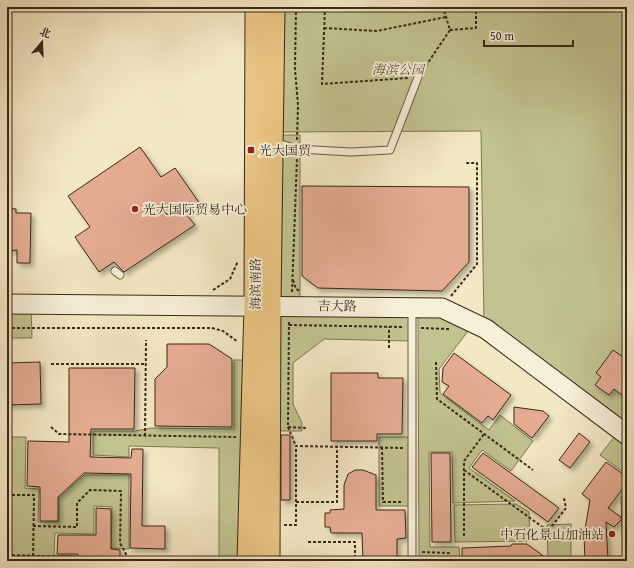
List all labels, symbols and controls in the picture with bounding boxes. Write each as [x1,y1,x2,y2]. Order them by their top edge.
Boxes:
north arrow [22,22,62,62]
scale bar [484,22,573,48]
text: 北 [37,23,53,42]
text: 50 m [490,27,514,44]
park label: 海滨公园 [372,60,426,79]
place label: 光大国贸 [259,141,311,160]
marker: 光大国贸 [246,145,256,155]
place label: 光大国际贸易中心 [143,200,247,219]
marker: 光大国际贸易中心 [130,204,140,214]
street label: 海滨南路 [246,258,265,310]
street label: 吉大路 [317,296,357,316]
place label: 中石化景山加油站 [500,525,604,544]
marker: 中石化景山加油站 [607,529,617,539]

